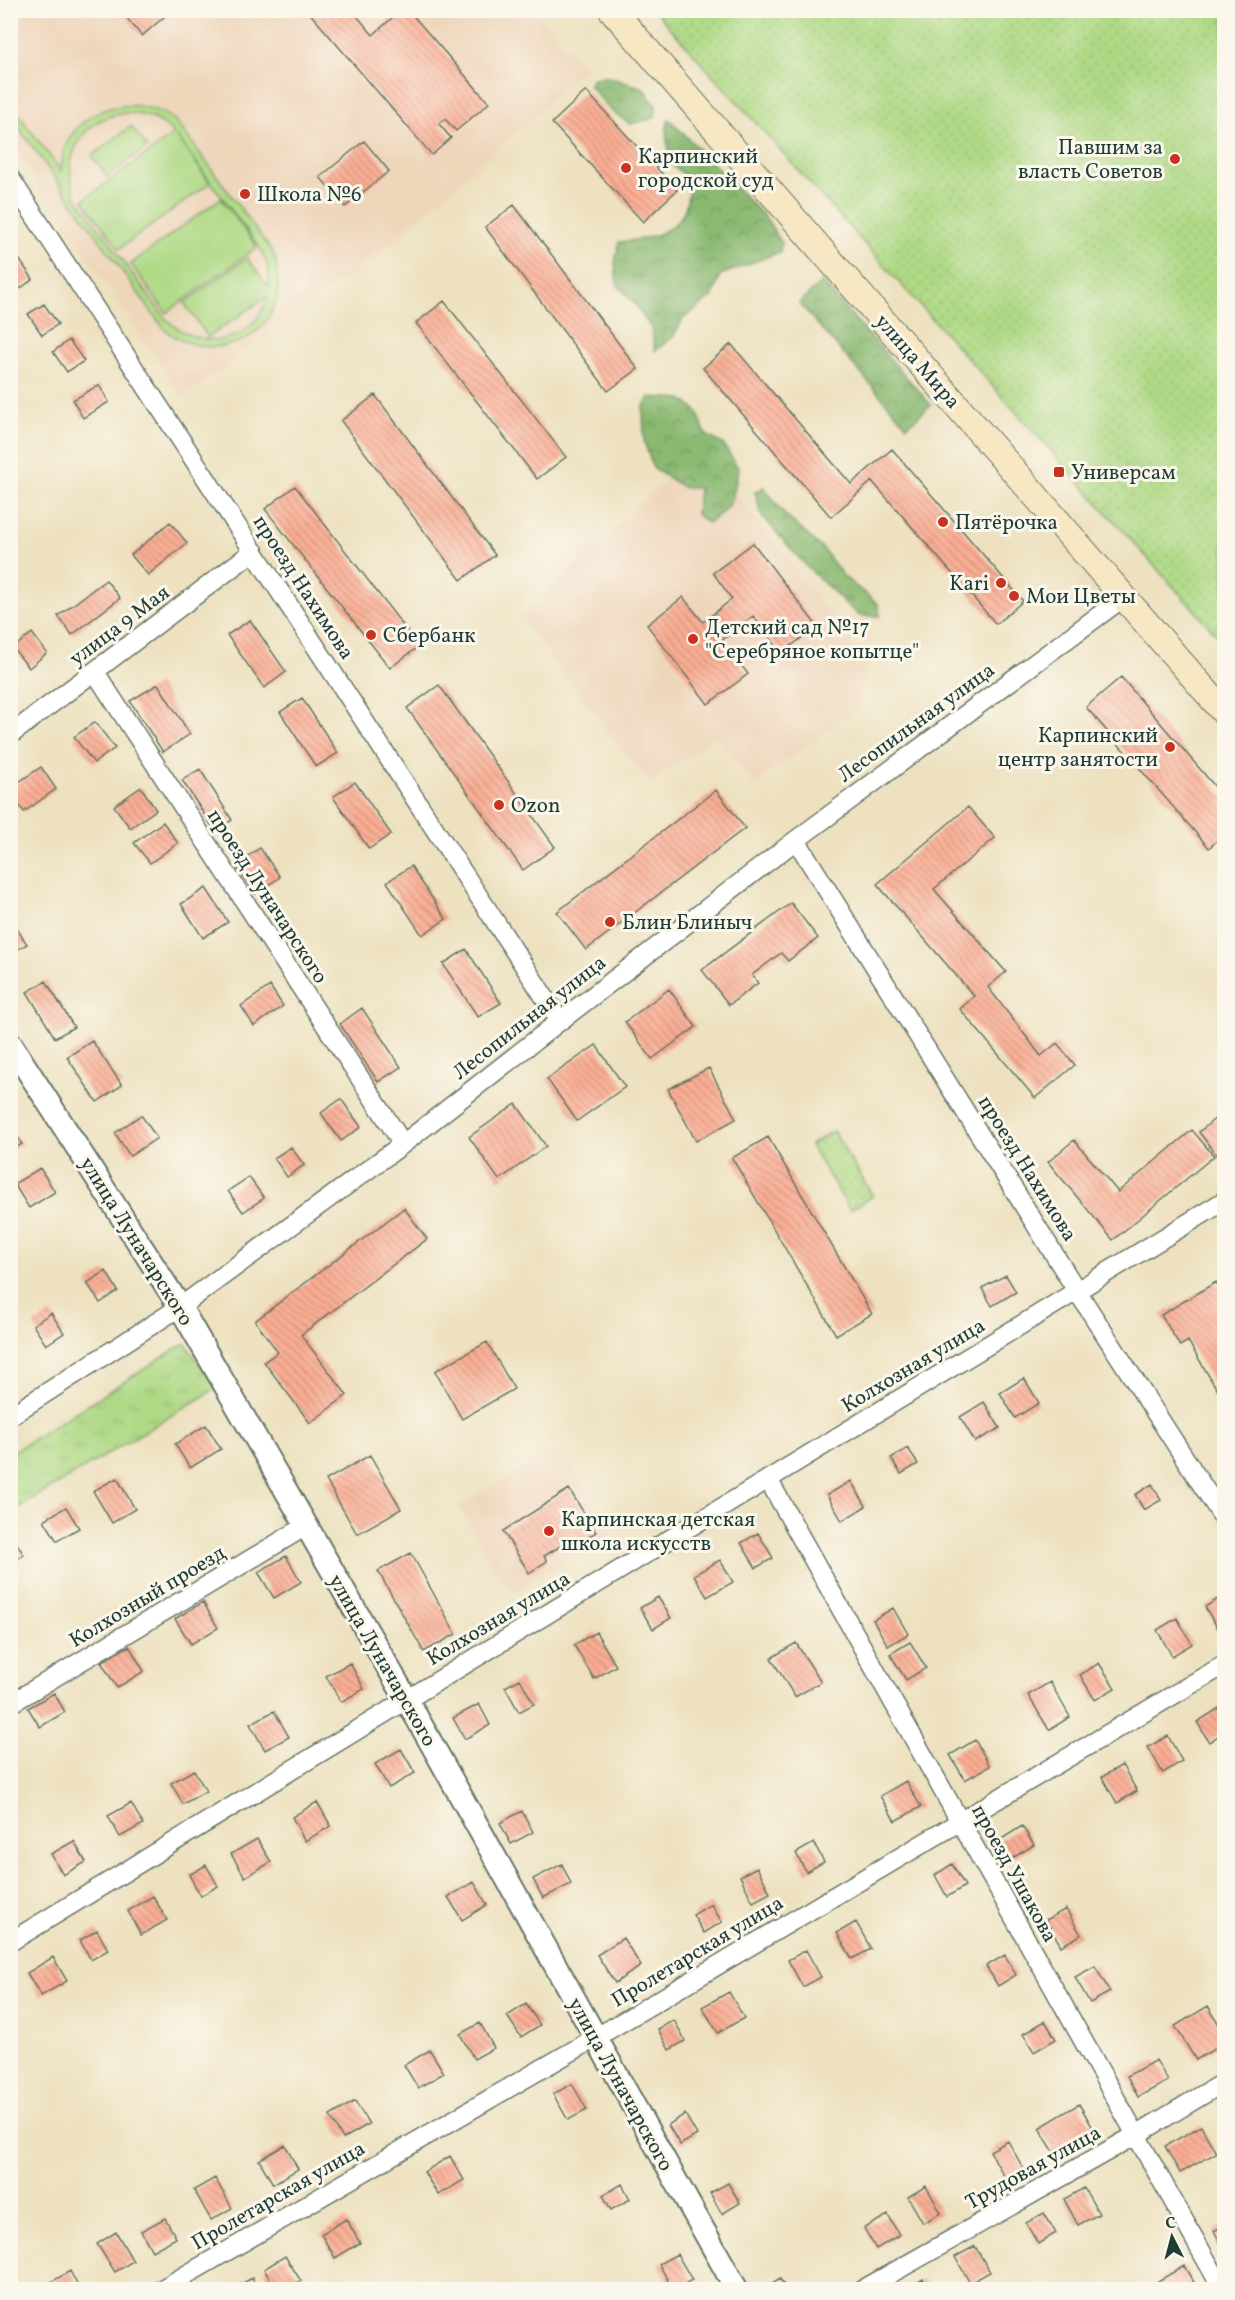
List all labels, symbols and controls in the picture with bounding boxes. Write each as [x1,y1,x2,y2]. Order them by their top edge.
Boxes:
place label: Павшим за власть Советов [1018,134,1163,187]
place label: Карпинский городской суд [638,143,774,196]
marker: Павшим за власть Советов [1168,152,1182,166]
marker: Карпинский городской суд [619,161,633,175]
place label: Школа №6 [257,181,362,210]
marker: Школа №6 [238,187,252,201]
street label: улица Мира [867,308,966,416]
place label: Универсам [1071,459,1176,488]
marker: Универсам [1052,465,1066,479]
place label: Пятёрочка [955,509,1058,538]
street label: проезд Нахимова [245,510,360,666]
marker: Пятёрочка [936,515,950,529]
place label: Kari [949,570,989,599]
marker: Kari [994,576,1008,590]
street label: улица 9 Мая [64,579,176,674]
place label: Мои Цветы [1026,583,1136,612]
marker: Мои Цветы [1007,589,1021,603]
place label: Детский сад №17 "Серебряное копытце" [705,614,919,667]
place label: Сбербанк [383,622,475,651]
marker: Сбербанк [364,628,378,642]
marker: Детский сад №17 "Серебряное копытце" [686,632,700,646]
street label: Лесопильная улица [832,656,1001,790]
place label: Карпинский центр занятости [998,722,1158,775]
marker: Карпинский центр занятости [1163,740,1177,754]
place label: Ozon [511,792,561,821]
marker: Ozon [492,798,506,812]
street label: проезд Луначарского [199,804,334,990]
place label: Блин Блиныч [622,909,752,938]
marker: Блин Блиныч [603,915,617,929]
street label: Лесопильная улица [447,949,613,1087]
street label: проезд Нахимова [970,1090,1083,1247]
street label: улица Луначарского [72,1152,200,1332]
street label: Колхозная улица [836,1312,991,1421]
place label: Карпинская детская школа искусств [561,1506,755,1559]
marker: Карпинская детская школа искусств [542,1524,556,1538]
street label: Колхозный проезд [64,1539,232,1656]
street label: Колхозная улица [421,1565,576,1674]
street label: улица Луначарского [320,1569,443,1752]
street label: проезд Ушакова [964,1799,1064,1948]
street label: Пролетарская улица [606,1889,789,2015]
street label: улица Луначарского [560,1993,680,2177]
street label: Трудовая улица [961,2119,1107,2218]
street label: Пролетарская улица [186,2135,371,2258]
north arrow [1142,2207,1202,2267]
text: С [1164,2213,1177,2236]

